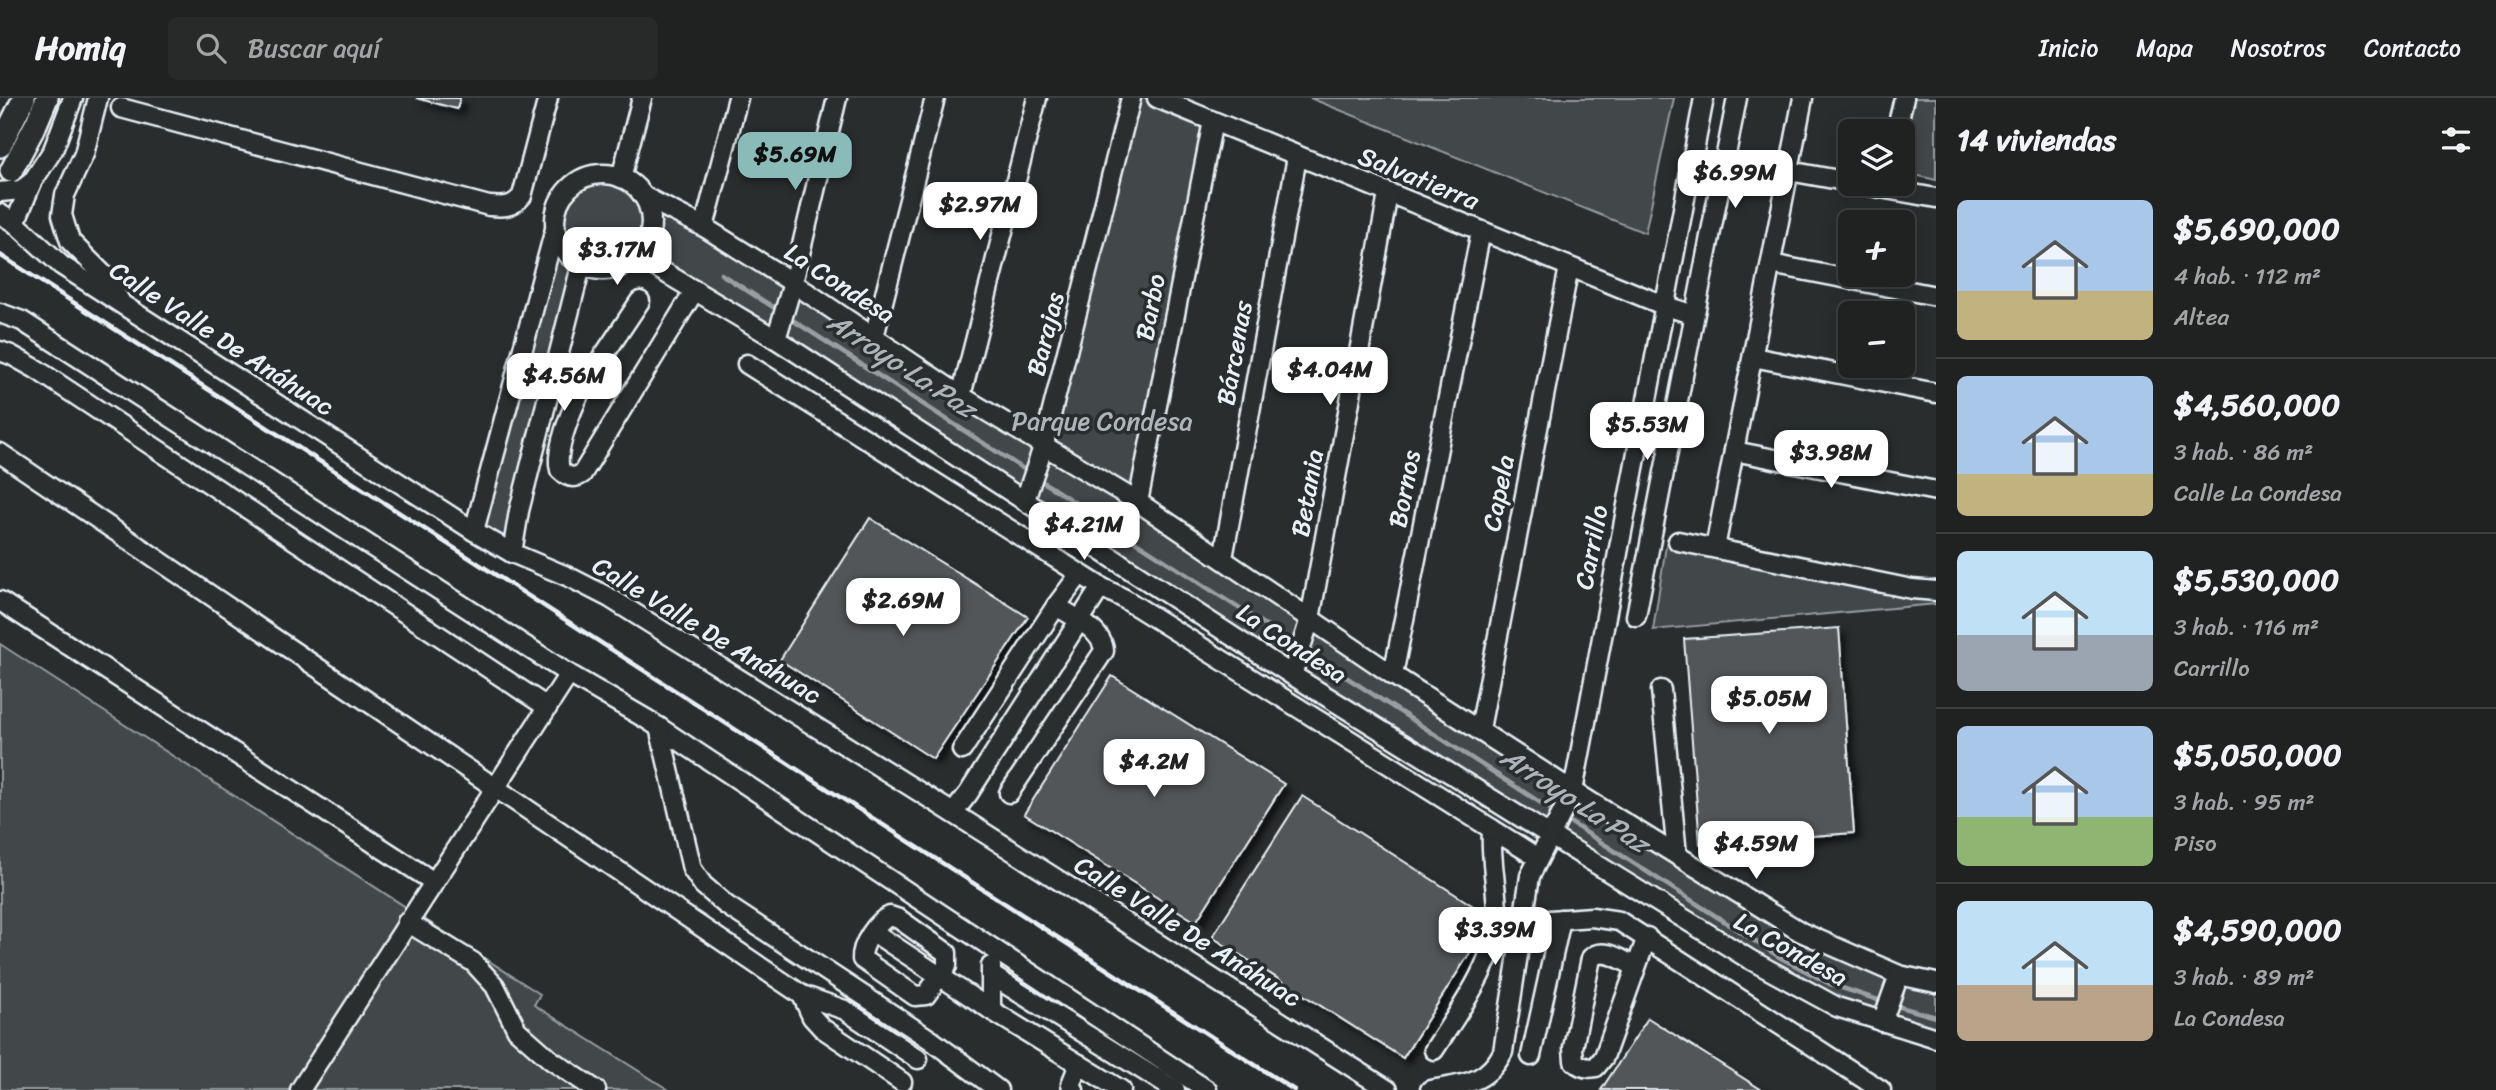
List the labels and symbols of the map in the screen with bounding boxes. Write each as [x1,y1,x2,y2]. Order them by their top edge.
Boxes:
pin: $5.69M [738,132,852,192]
street label: Salvatierra [1351,133,1488,224]
pin: $6.99M [1678,150,1792,210]
pin: $2.97M [923,183,1037,242]
pin: $3.17M [560,228,674,287]
street label: La Condesa [775,230,905,336]
street label: Calle Valle De Anáhuac [100,248,344,428]
street label: Barbo [1121,270,1179,344]
street label: Barajas [1012,287,1078,381]
street label: Bárcenas [1202,296,1266,409]
water label: Arroyo La Paz [817,298,990,434]
pin: $4.04M [1273,348,1387,407]
pin: $4.56M [507,354,621,413]
park label: Parque Condesa [1011,398,1193,444]
pin: $5.53M [1590,402,1704,462]
pin: $3.98M [1774,430,1888,490]
street label: Betania [1277,445,1337,541]
street label: Bornos [1374,446,1434,532]
street label: Capela [1468,451,1528,535]
street label: Carrillo [1560,501,1622,593]
pin: $4.21M [1027,503,1141,562]
street label: Calle Valle De Anáhuac [583,543,831,717]
pin: $2.69M [846,578,960,638]
street label: La Condesa [1227,590,1357,696]
pin: $5.05M [1712,676,1826,736]
water label: Arroyo La Paz [1490,733,1663,869]
pin: $4.2M [1105,740,1203,799]
pin: $4.59M [1699,822,1813,881]
street label: Calle Valle De Anáhuac [1065,842,1311,1020]
street label: La Condesa [1725,899,1857,999]
pin: $3.39M [1438,908,1552,967]

